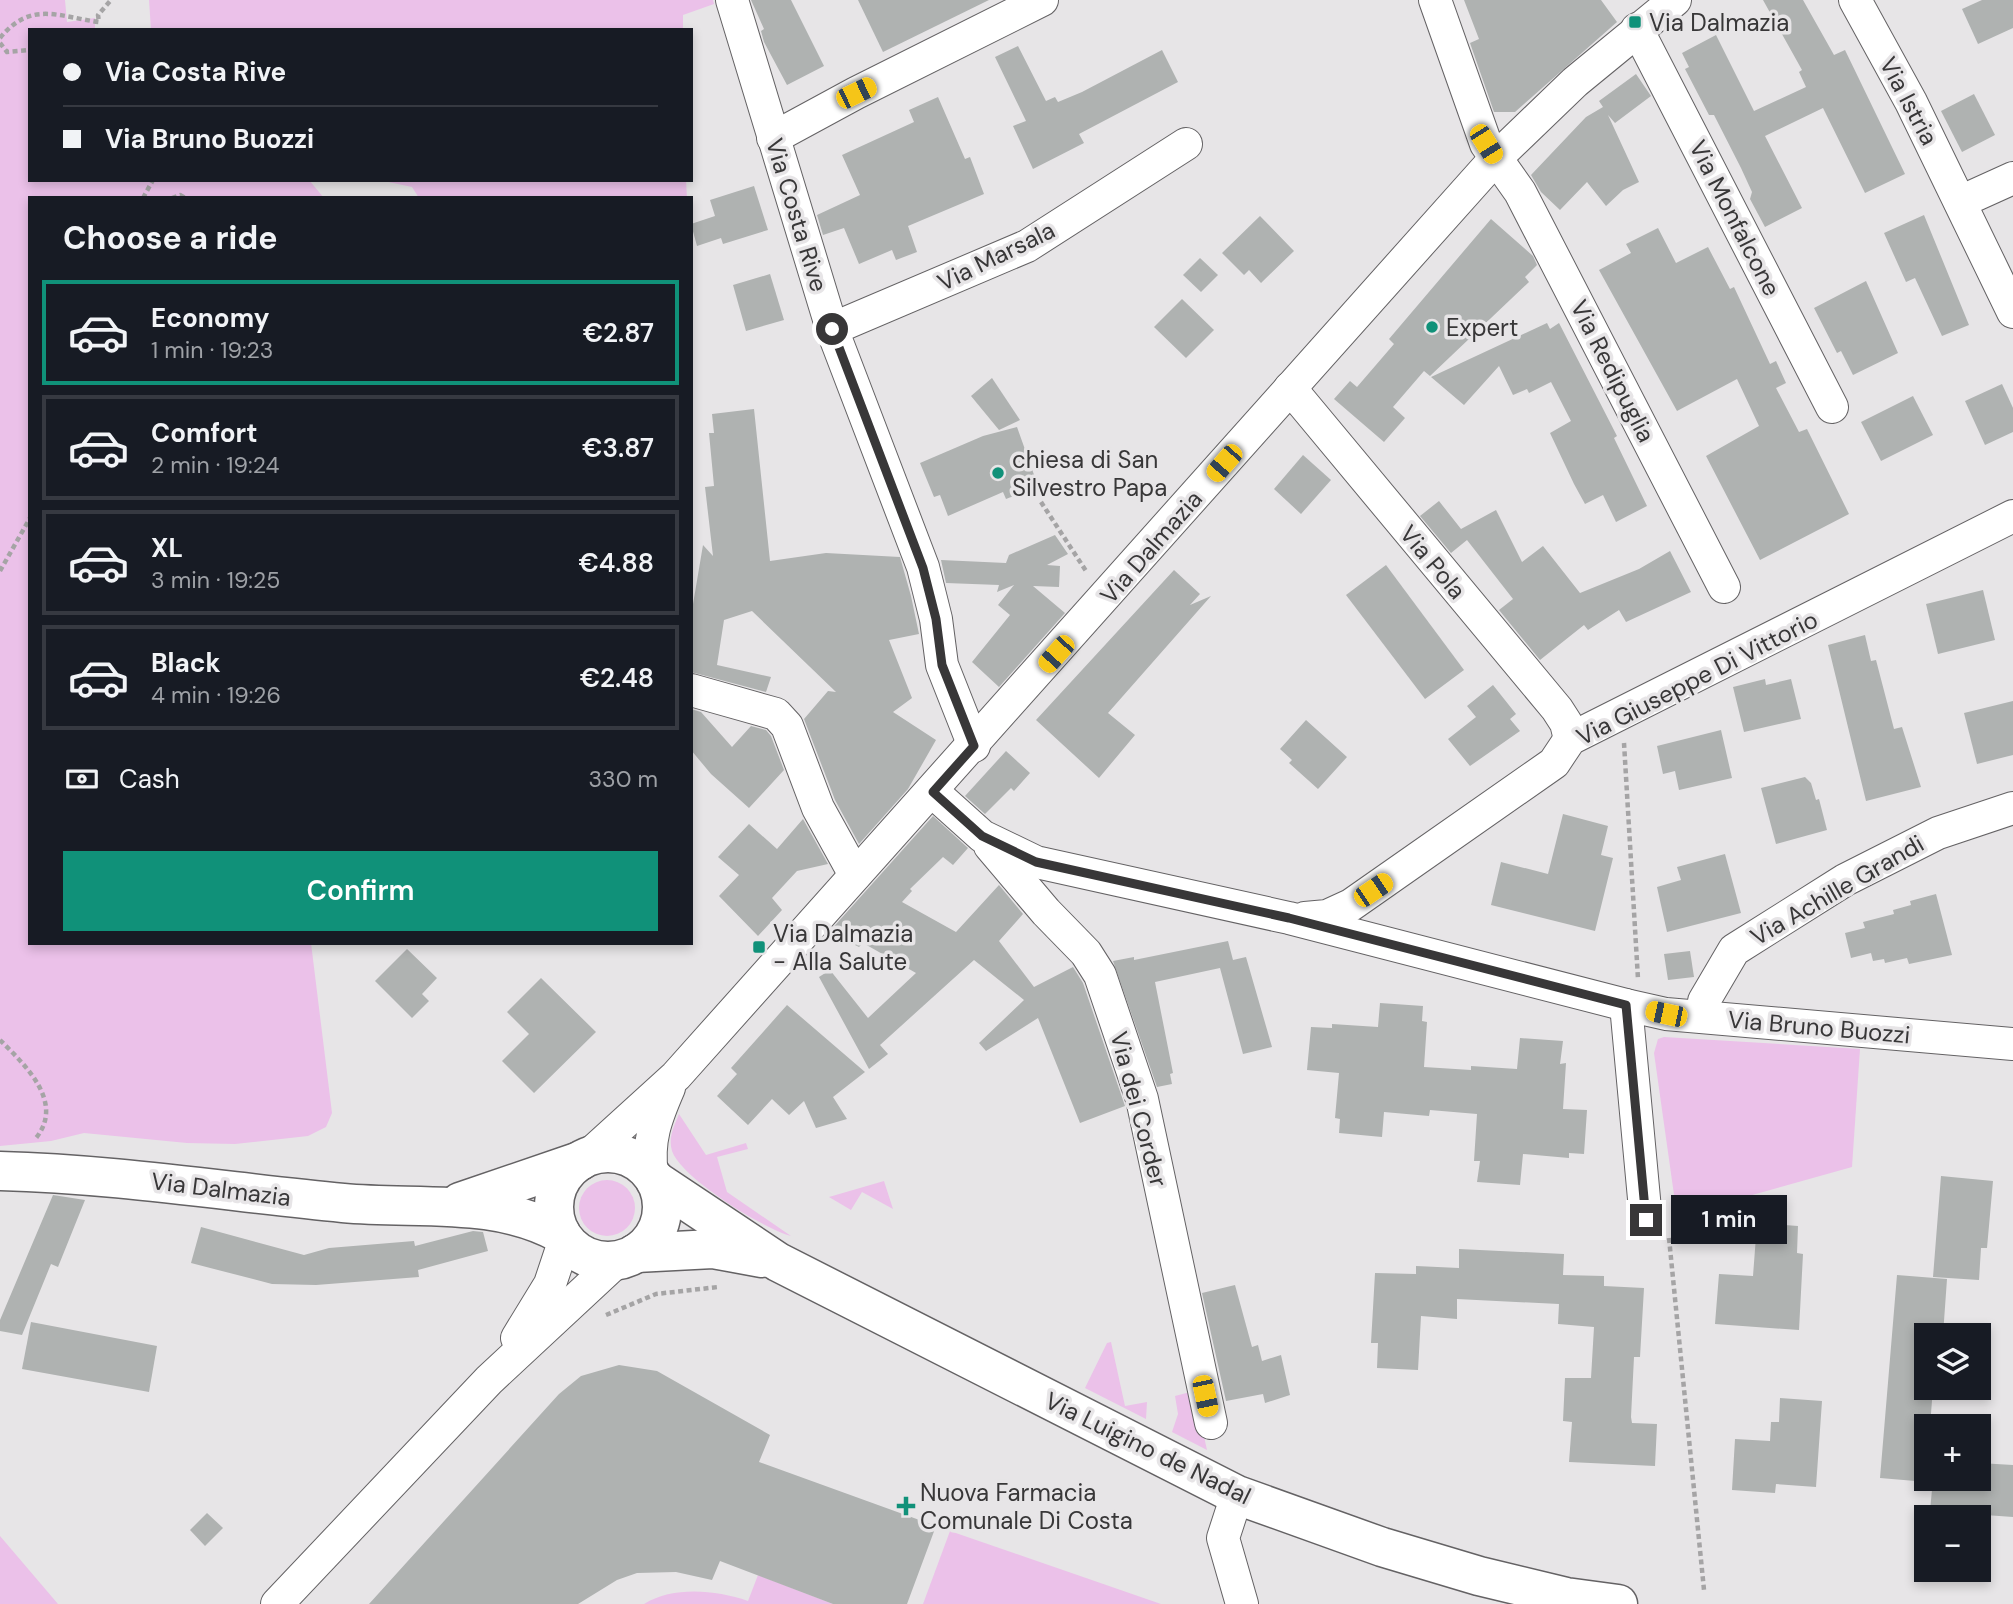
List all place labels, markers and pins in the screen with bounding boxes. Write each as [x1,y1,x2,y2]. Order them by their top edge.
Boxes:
place label: Via Dalmazia [1649,7,1789,38]
marker: Via Dalmazia [1627,14,1643,30]
place label: Expert [1446,312,1518,343]
marker: Expert [1424,319,1440,335]
place label: chiesa di San Silvestro Papa [1012,444,1167,503]
marker: chiesa di San Silvestro Papa [990,465,1006,481]
place label: Via Dalmazia - Alla Salute [773,918,913,977]
marker: Via Dalmazia - Alla Salute [751,939,767,955]
place label: Nuova Farmacia Comunale Di Costa [920,1477,1133,1536]
marker: Nuova Farmacia Comunale Di Costa [898,1498,914,1514]

